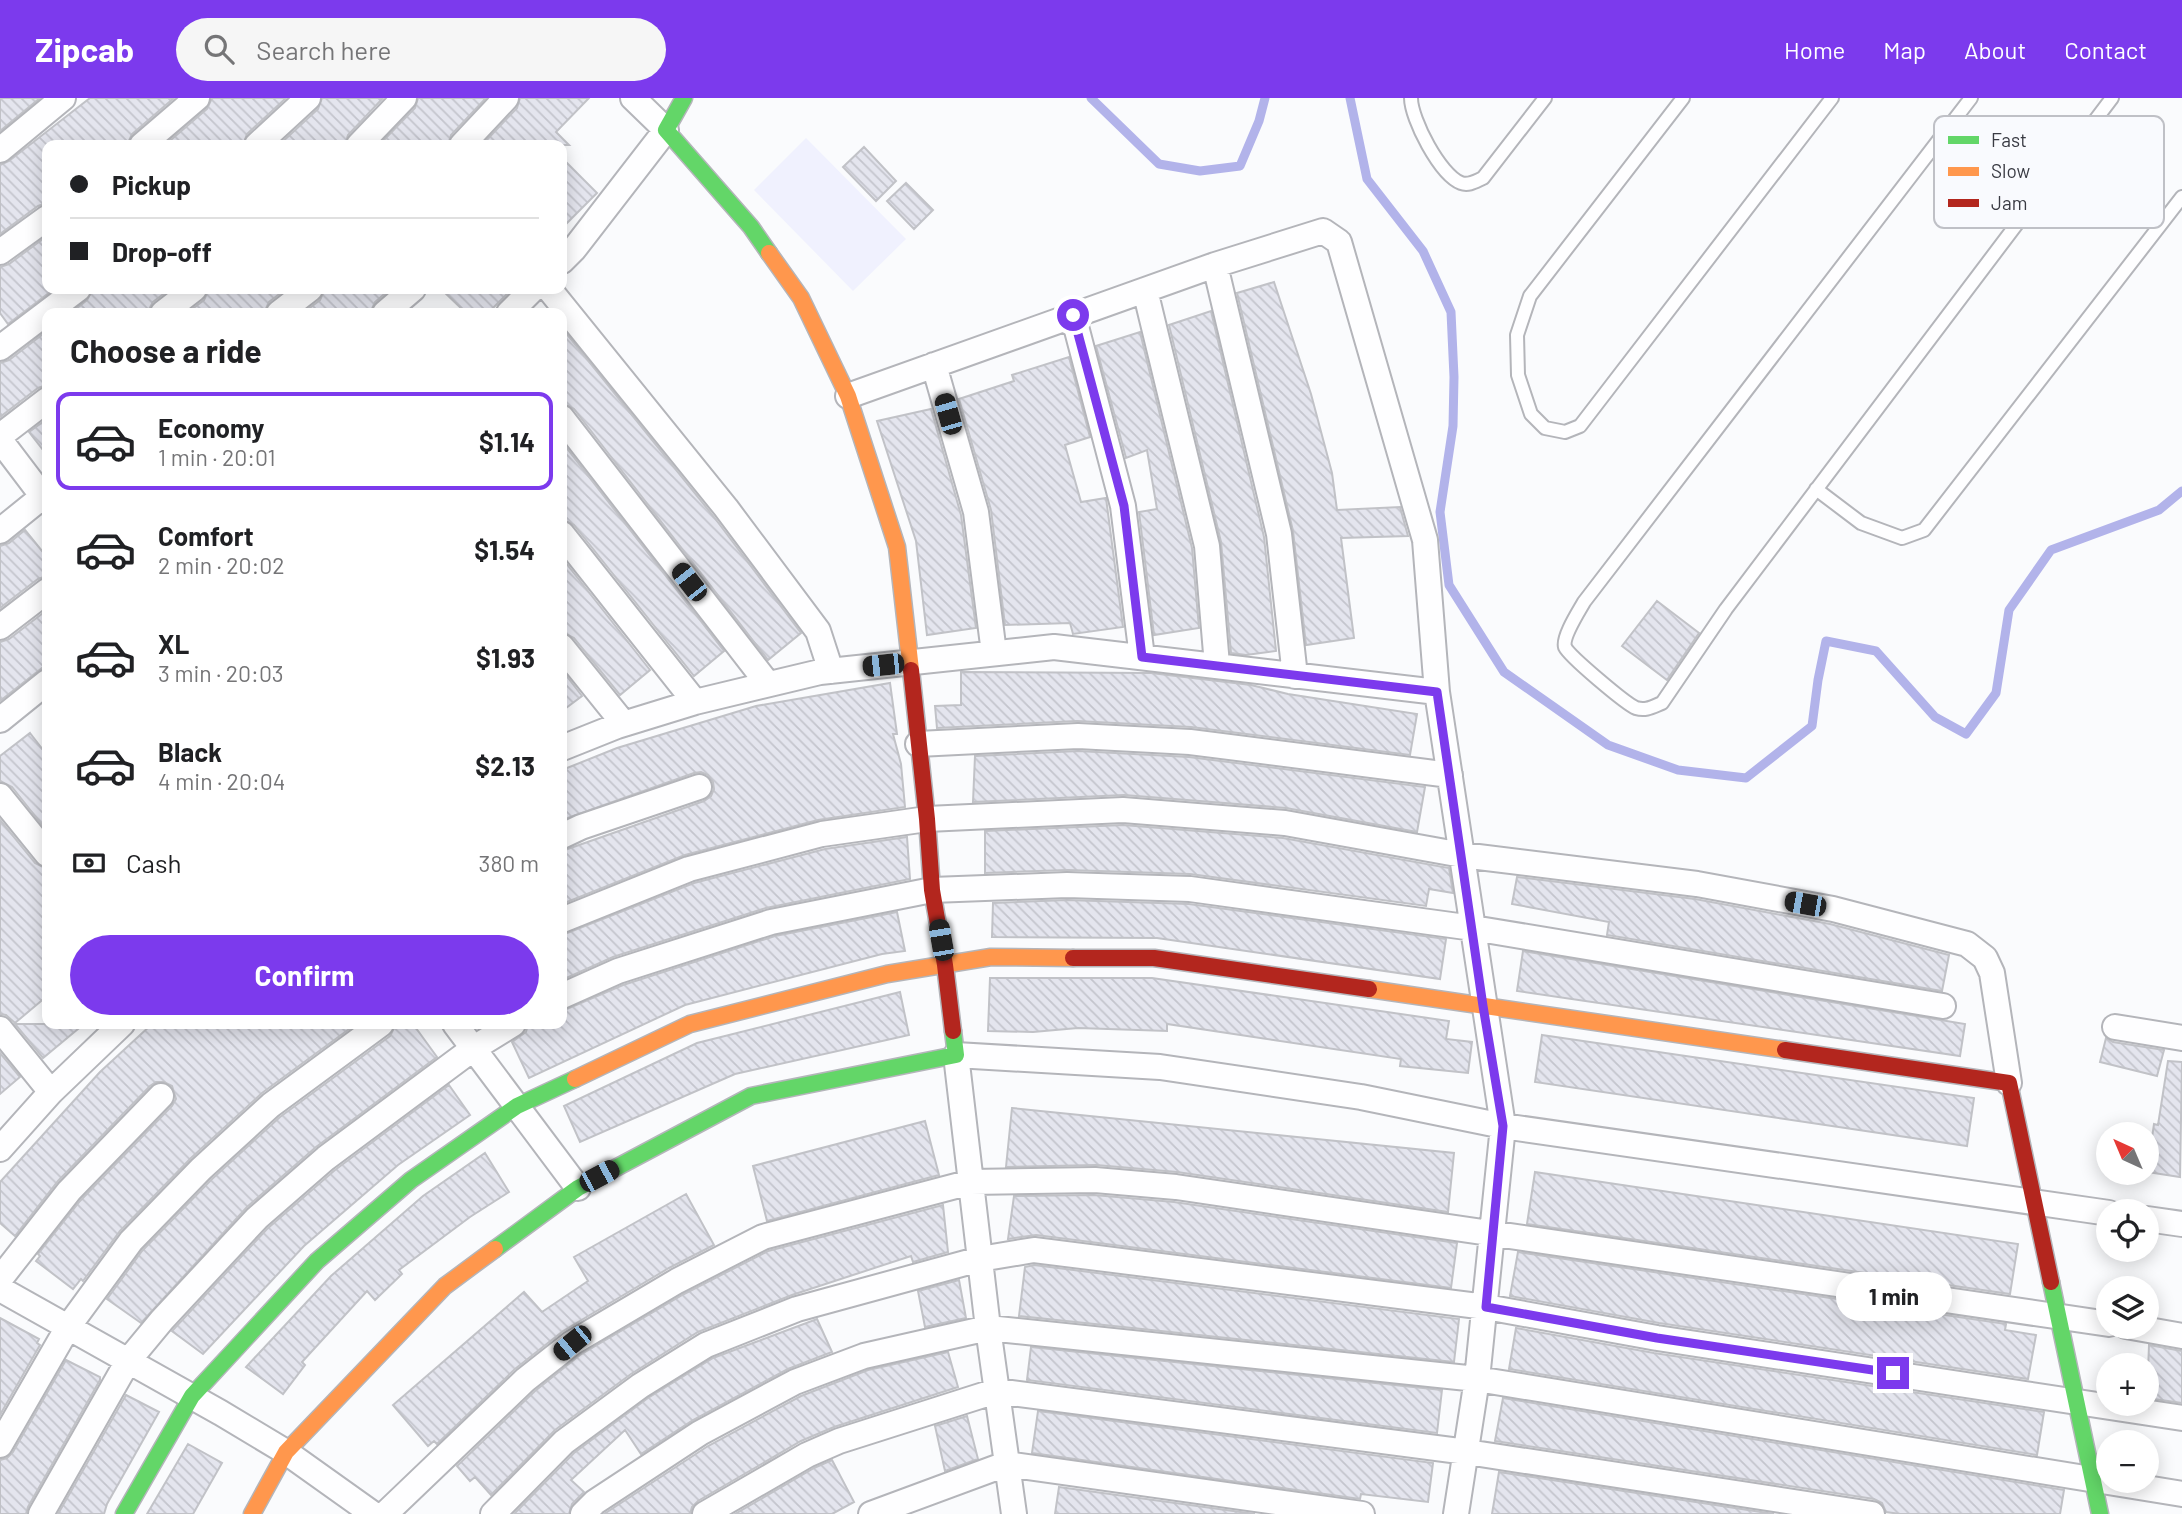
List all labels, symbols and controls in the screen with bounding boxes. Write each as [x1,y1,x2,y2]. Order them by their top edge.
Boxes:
search box [176,18,666,81]
text: Zipcab [35,29,134,69]
icon: search [200,30,238,68]
text: Search here [256,34,391,65]
text: Home [1784,35,1845,64]
text: Map [1883,35,1926,64]
text: About [1964,35,2026,64]
text: Contact [2064,35,2147,64]
legend [1934,116,2164,228]
text: Fast [1991,128,2027,151]
text: Slow [1991,159,2030,182]
text: Pickup [112,169,191,200]
text: Jam [1991,191,2027,214]
text: Drop-off [112,236,212,267]
route start [1057,299,1089,331]
text: Choose a ride [70,331,262,369]
car [933,391,964,437]
icon: car [74,410,137,473]
text: Economy [158,412,264,443]
text: $1.14 [479,426,535,457]
text: 1 min · 20:01 [158,443,275,471]
icon: car [74,518,137,581]
text: Comfort [158,520,254,551]
text: $1.54 [474,534,535,565]
text: 2 min · 20:02 [158,551,285,579]
car [668,559,711,605]
icon: car [74,626,137,689]
text: XL [158,628,189,659]
text: $1.93 [476,642,535,673]
car [862,652,905,678]
text: 3 min · 20:03 [158,659,284,687]
icon: car [74,734,137,797]
text: Black [158,736,222,767]
text: $2.13 [475,750,535,781]
text: 4 min · 20:04 [158,767,285,795]
icon: cash [70,844,108,882]
text: Cash [126,847,181,878]
text: 380 m [479,849,539,877]
car [1783,890,1828,918]
car [928,917,955,963]
button: Confirm [70,935,539,1015]
north arrow [2096,1122,2160,1185]
map controls [2096,1122,2159,1493]
car [576,1157,623,1195]
button: locate [2096,1199,2159,1262]
callout: 1 min [1835,1272,1951,1320]
button: layers [2096,1276,2159,1339]
text: 1 min [1869,1282,1919,1310]
car [550,1322,595,1364]
button: + [2096,1353,2159,1416]
route end [1877,1357,1909,1389]
button: − [2096,1430,2159,1493]

